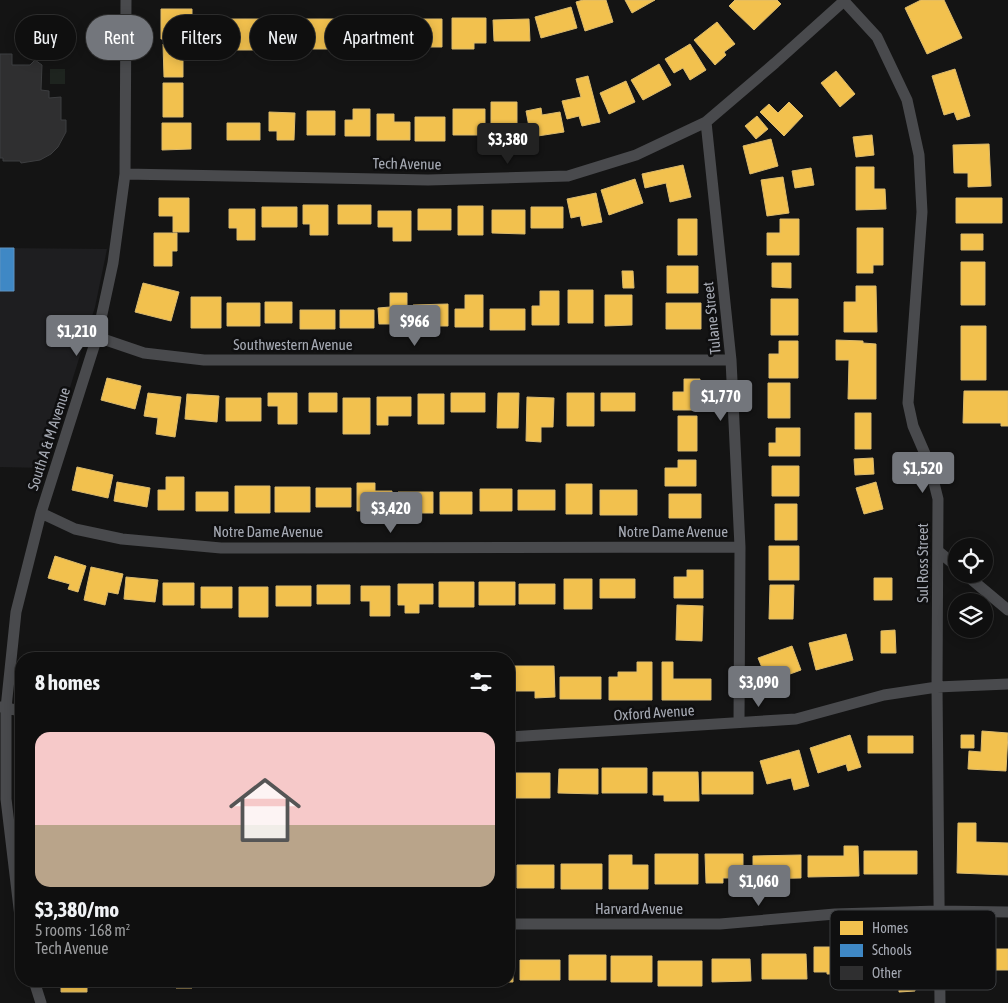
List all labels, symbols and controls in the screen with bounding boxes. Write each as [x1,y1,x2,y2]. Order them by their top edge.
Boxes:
chip: Buy [15,15,76,60]
chip: Rent [86,15,153,60]
chip: Filters [163,15,240,60]
chip: New [250,15,315,60]
chip: Apartment [325,15,432,60]
pin: $3,380 [467,122,549,165]
text: $3,380 [488,130,528,148]
street label: Tech Avenue [372,154,442,173]
street label: Tulane Street [699,281,724,355]
pin: $966 [385,304,445,347]
text: $966 [400,312,430,330]
pin: $1,210 [36,314,118,357]
text: $1,210 [57,322,97,340]
street label: Southwestern Avenue [233,336,353,353]
pin: $1,770 [680,380,762,422]
street label: South A & M Avenue [24,385,73,492]
text: $1,770 [701,387,741,405]
pin: $1,520 [882,452,964,494]
text: $1,520 [903,459,943,477]
pin: $3,420 [350,492,432,534]
text: $3,420 [371,499,411,517]
street label: Notre Dame Avenue [213,523,323,540]
street label: Notre Dame Avenue [618,523,728,540]
street label: Sul Ross Street [914,523,931,603]
map controls [948,538,993,638]
button: locate [948,538,993,583]
button: layers [948,593,993,638]
pin: $3,090 [718,666,800,708]
icon: filters [467,668,495,696]
text: 8 homes [35,670,100,694]
text: $3,090 [739,673,779,691]
street label: Oxford Avenue [613,701,695,724]
icon: home [220,765,310,855]
pin: $1,060 [718,864,800,907]
text: $1,060 [739,872,779,890]
text: $3,380/mo [35,897,119,921]
street label: Harvard Avenue [595,900,683,917]
legend [830,910,996,990]
text: Homes [872,920,908,936]
text: 5 rooms · 168 m² [35,921,130,939]
text: Tech Avenue [35,939,108,957]
text: Schools [872,942,912,958]
text: Other [872,965,902,981]

